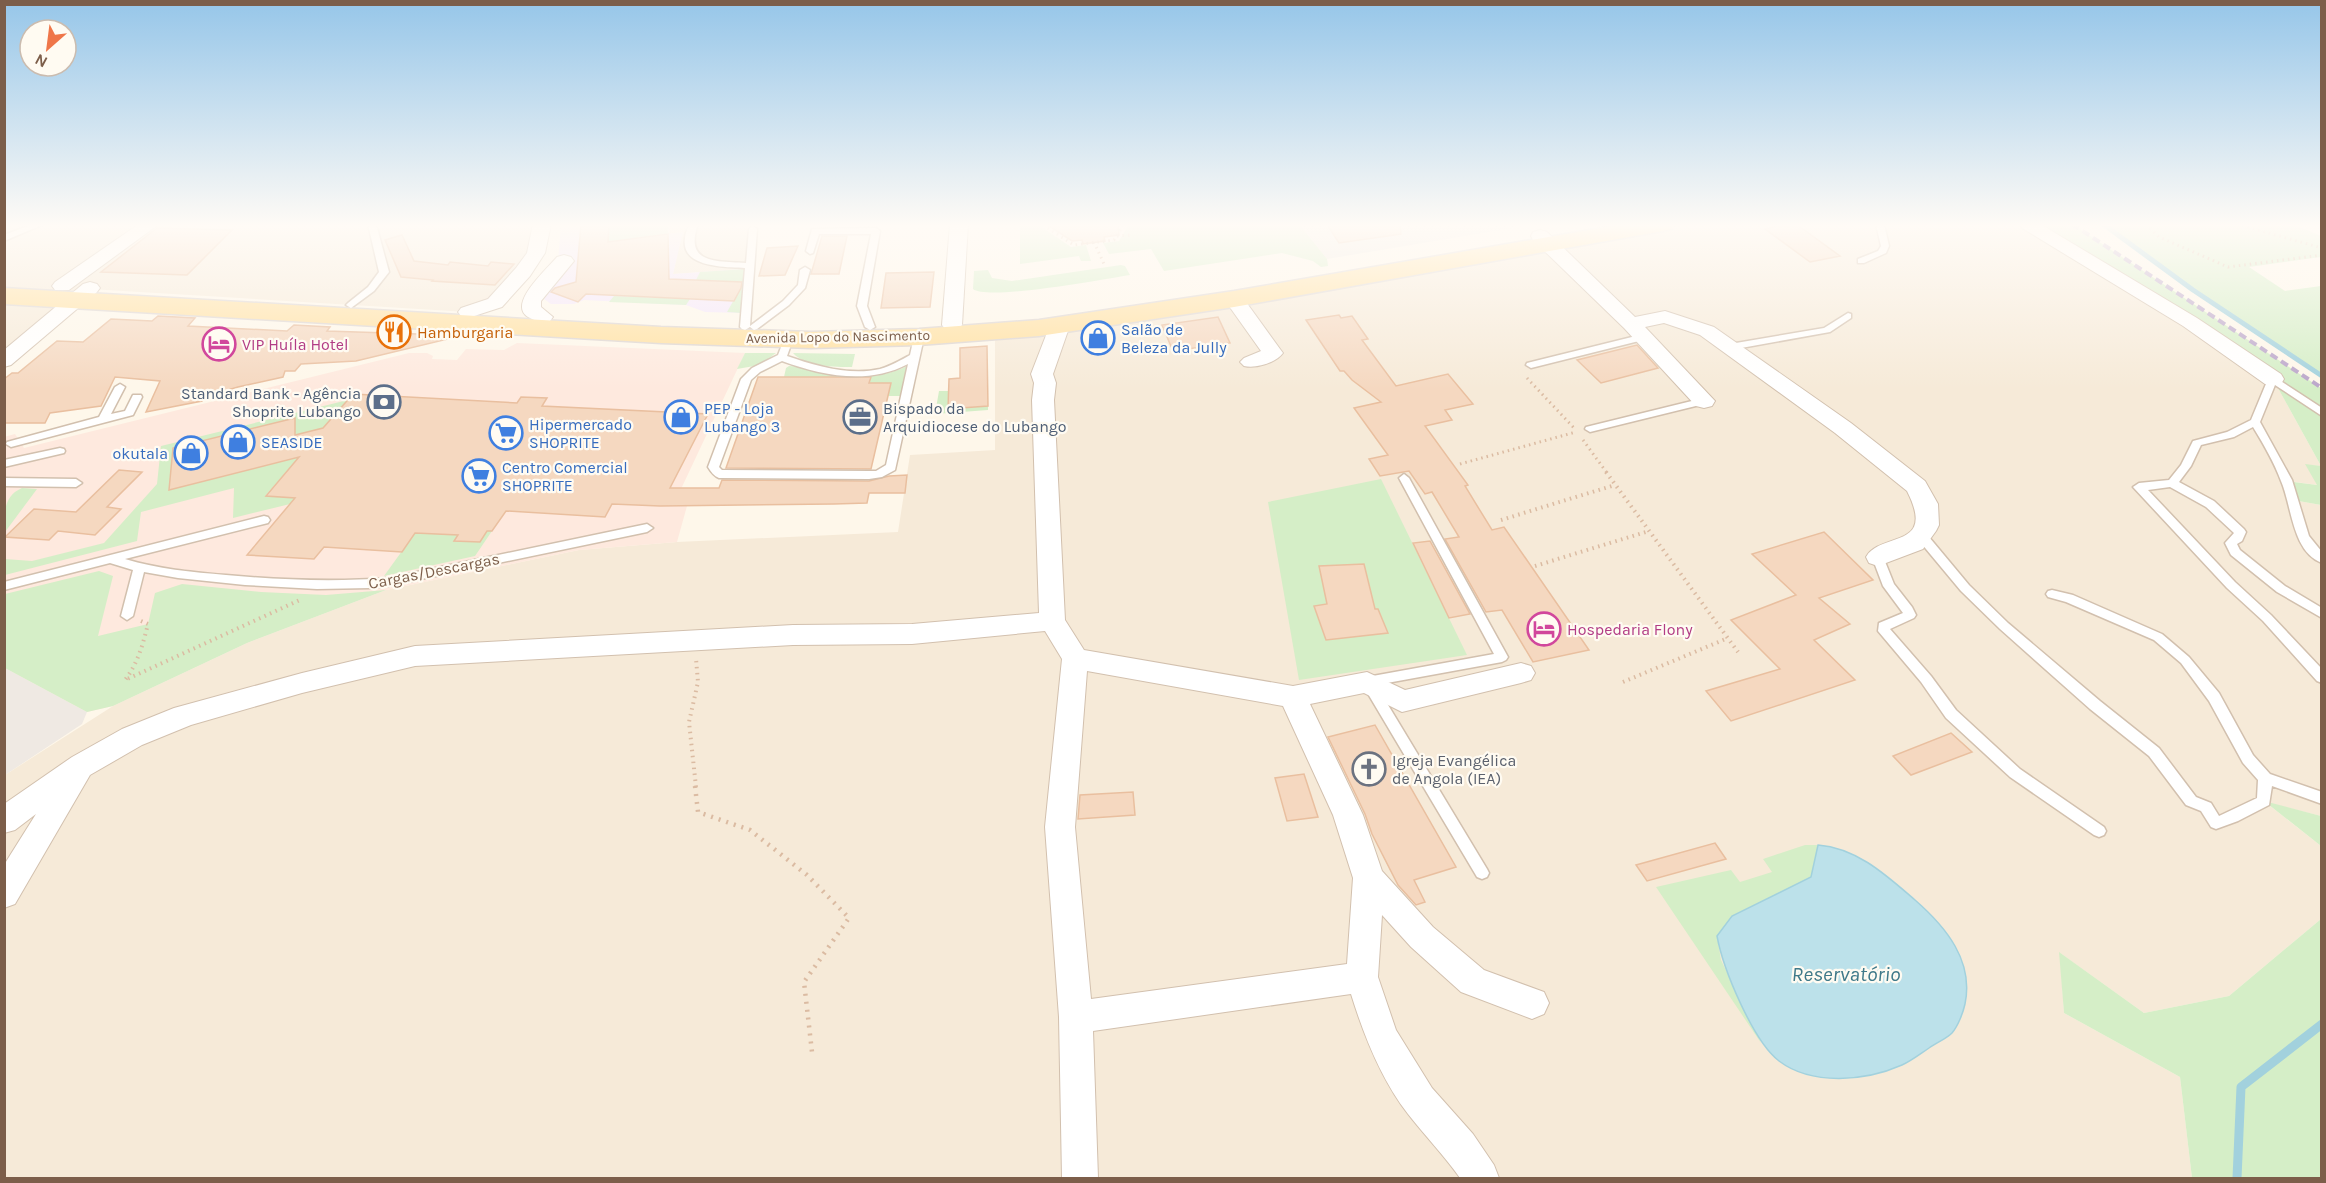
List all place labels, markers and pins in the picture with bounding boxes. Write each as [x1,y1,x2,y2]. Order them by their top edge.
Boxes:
restaurant icon: Hamburgaria [376,314,412,350]
shop icon: Salão de Beleza da Jully [1080,320,1116,356]
place label: Salão de Beleza da Jully [1121,320,1227,357]
place label: Hamburgaria [417,323,513,342]
hotel icon: VIP Huíla Hotel [201,326,237,362]
place label: VIP Huíla Hotel [242,335,349,354]
place label: Standard Bank - Agência Shoprite Lubango [181,384,361,421]
bank icon: Standard Bank - Agência Shoprite Lubango [366,384,402,420]
shop icon: PEP - Loja Lubango 3 [663,399,699,435]
place label: PEP - Loja Lubango 3 [704,399,780,436]
office icon: Bispado da Arquidiocese do Lubango [842,399,878,435]
place label: Bispado da Arquidiocese do Lubango [883,399,1067,436]
supermarket icon: Hipermercado SHOPRITE [488,415,524,451]
place label: Hipermercado SHOPRITE [529,415,632,452]
shop icon: SEASIDE [220,424,256,460]
place label: SEASIDE [261,433,323,452]
shop icon: okutala [173,435,209,471]
place label: okutala [112,444,168,463]
supermarket icon: Centro Comercial SHOPRITE [461,458,497,494]
place label: Centro Comercial SHOPRITE [502,458,628,495]
hotel icon: Hospedaria Flony [1526,611,1562,647]
place label: Hospedaria Flony [1567,620,1693,639]
church icon: Igreja Evangélica de Angola (IEA) [1351,751,1387,787]
place label: Igreja Evangélica de Angola (IEA) [1392,751,1516,788]

